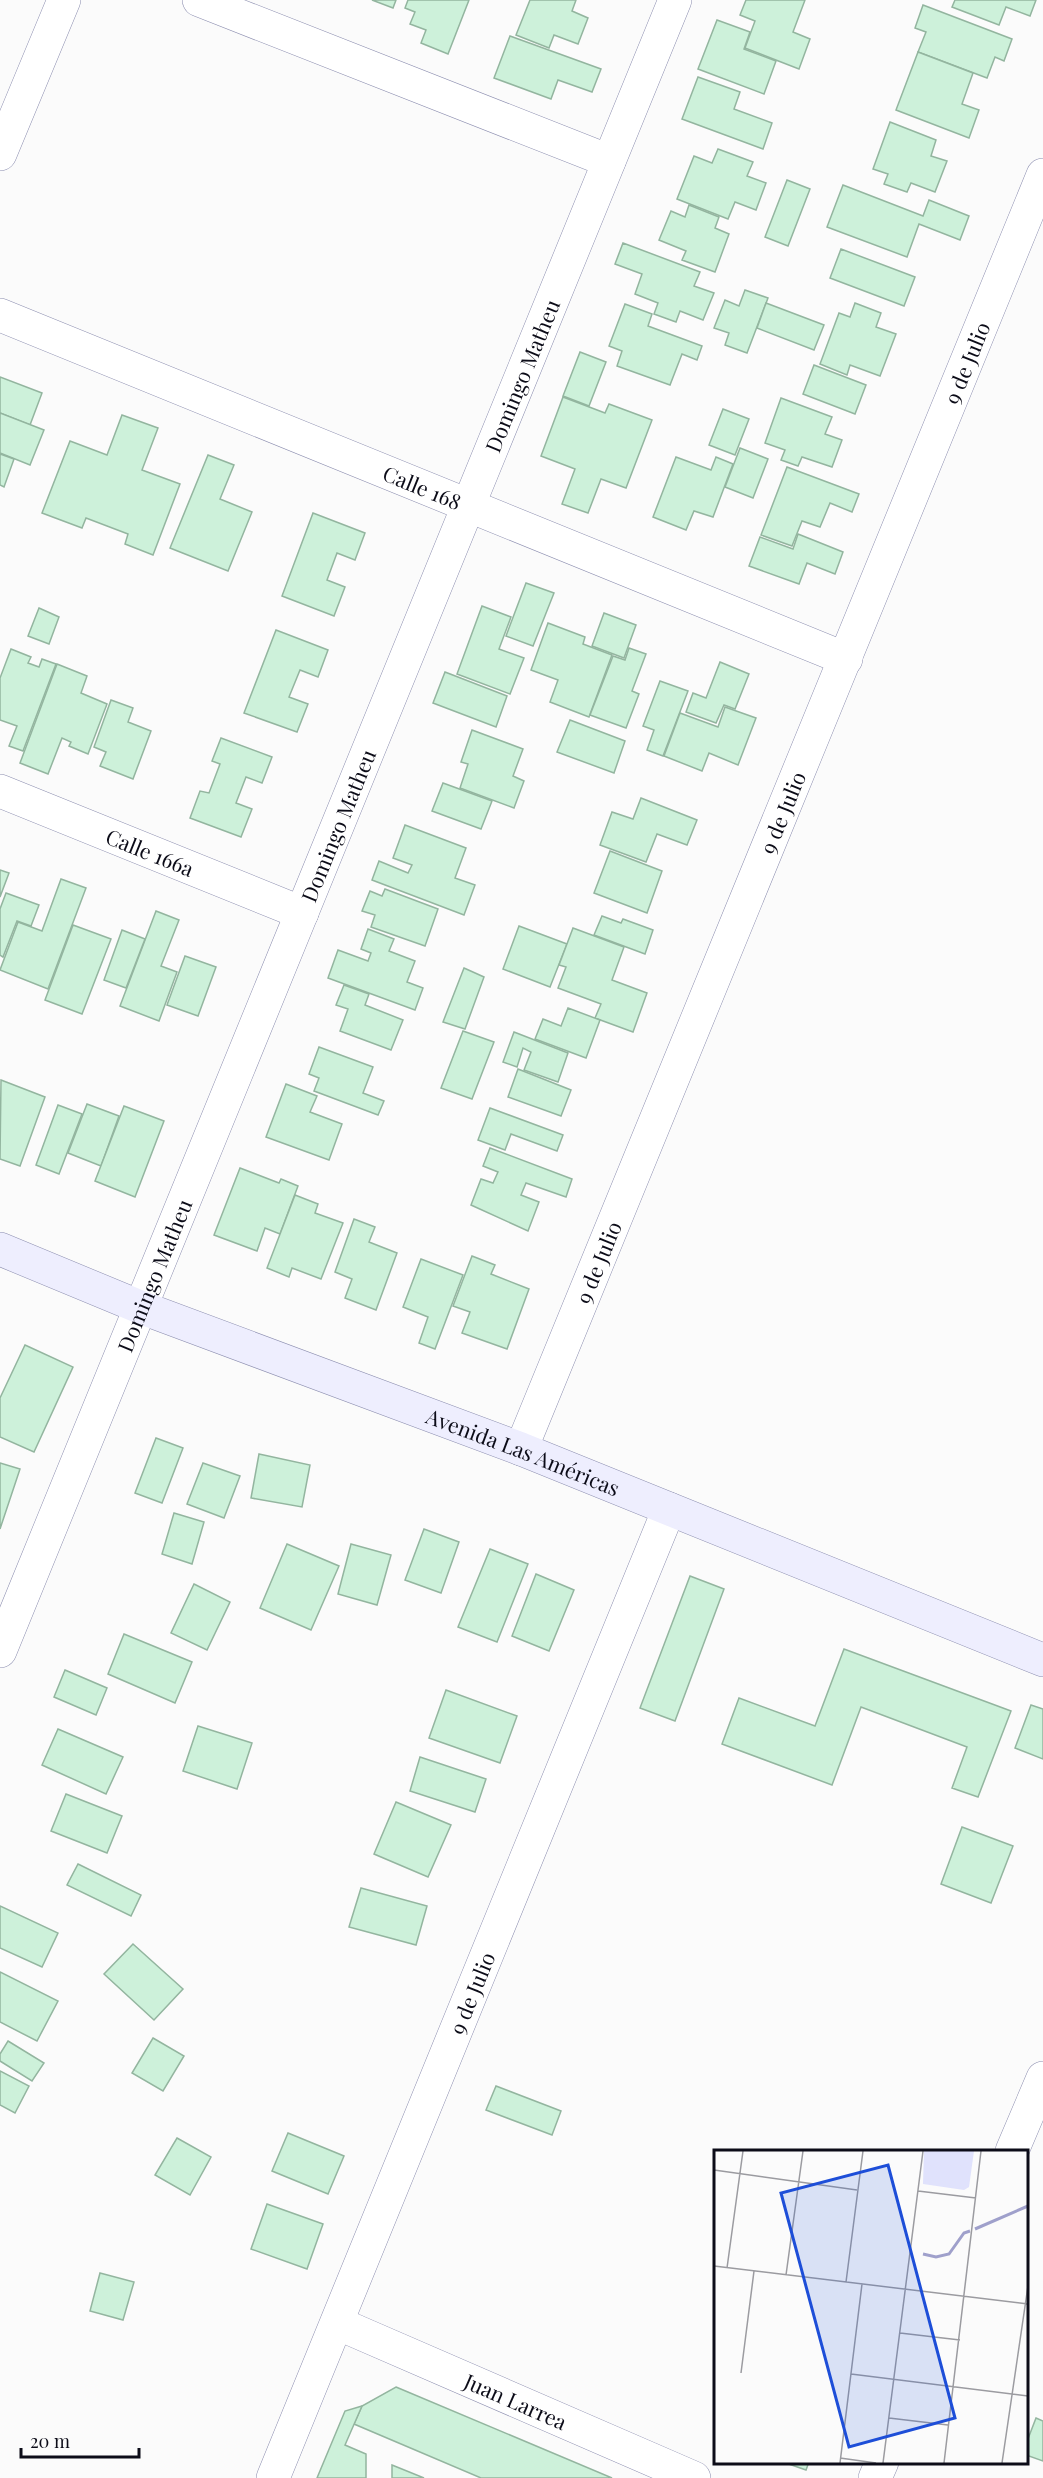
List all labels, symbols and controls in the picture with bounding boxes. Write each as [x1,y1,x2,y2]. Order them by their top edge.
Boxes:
street label: Domingo Matheu [478,295,565,456]
street label: 9 de Julio [937,317,995,408]
street label: Calle 168 [379,458,466,515]
street label: Domingo Matheu [294,745,381,906]
street label: 9 de Julio [753,767,811,858]
street label: Calle 166a [102,821,199,882]
street label: Domingo Matheu [110,1195,197,1356]
street label: 9 de Julio [568,1217,627,1307]
street label: Avenida Las Américas [422,1401,624,1501]
street label: 9 de Julio [442,1948,501,2038]
inset map [714,2150,1028,2463]
street label: Juan Larrea [459,2366,572,2435]
scale bar [21,2421,140,2459]
text: 20 m [30,2429,70,2453]

